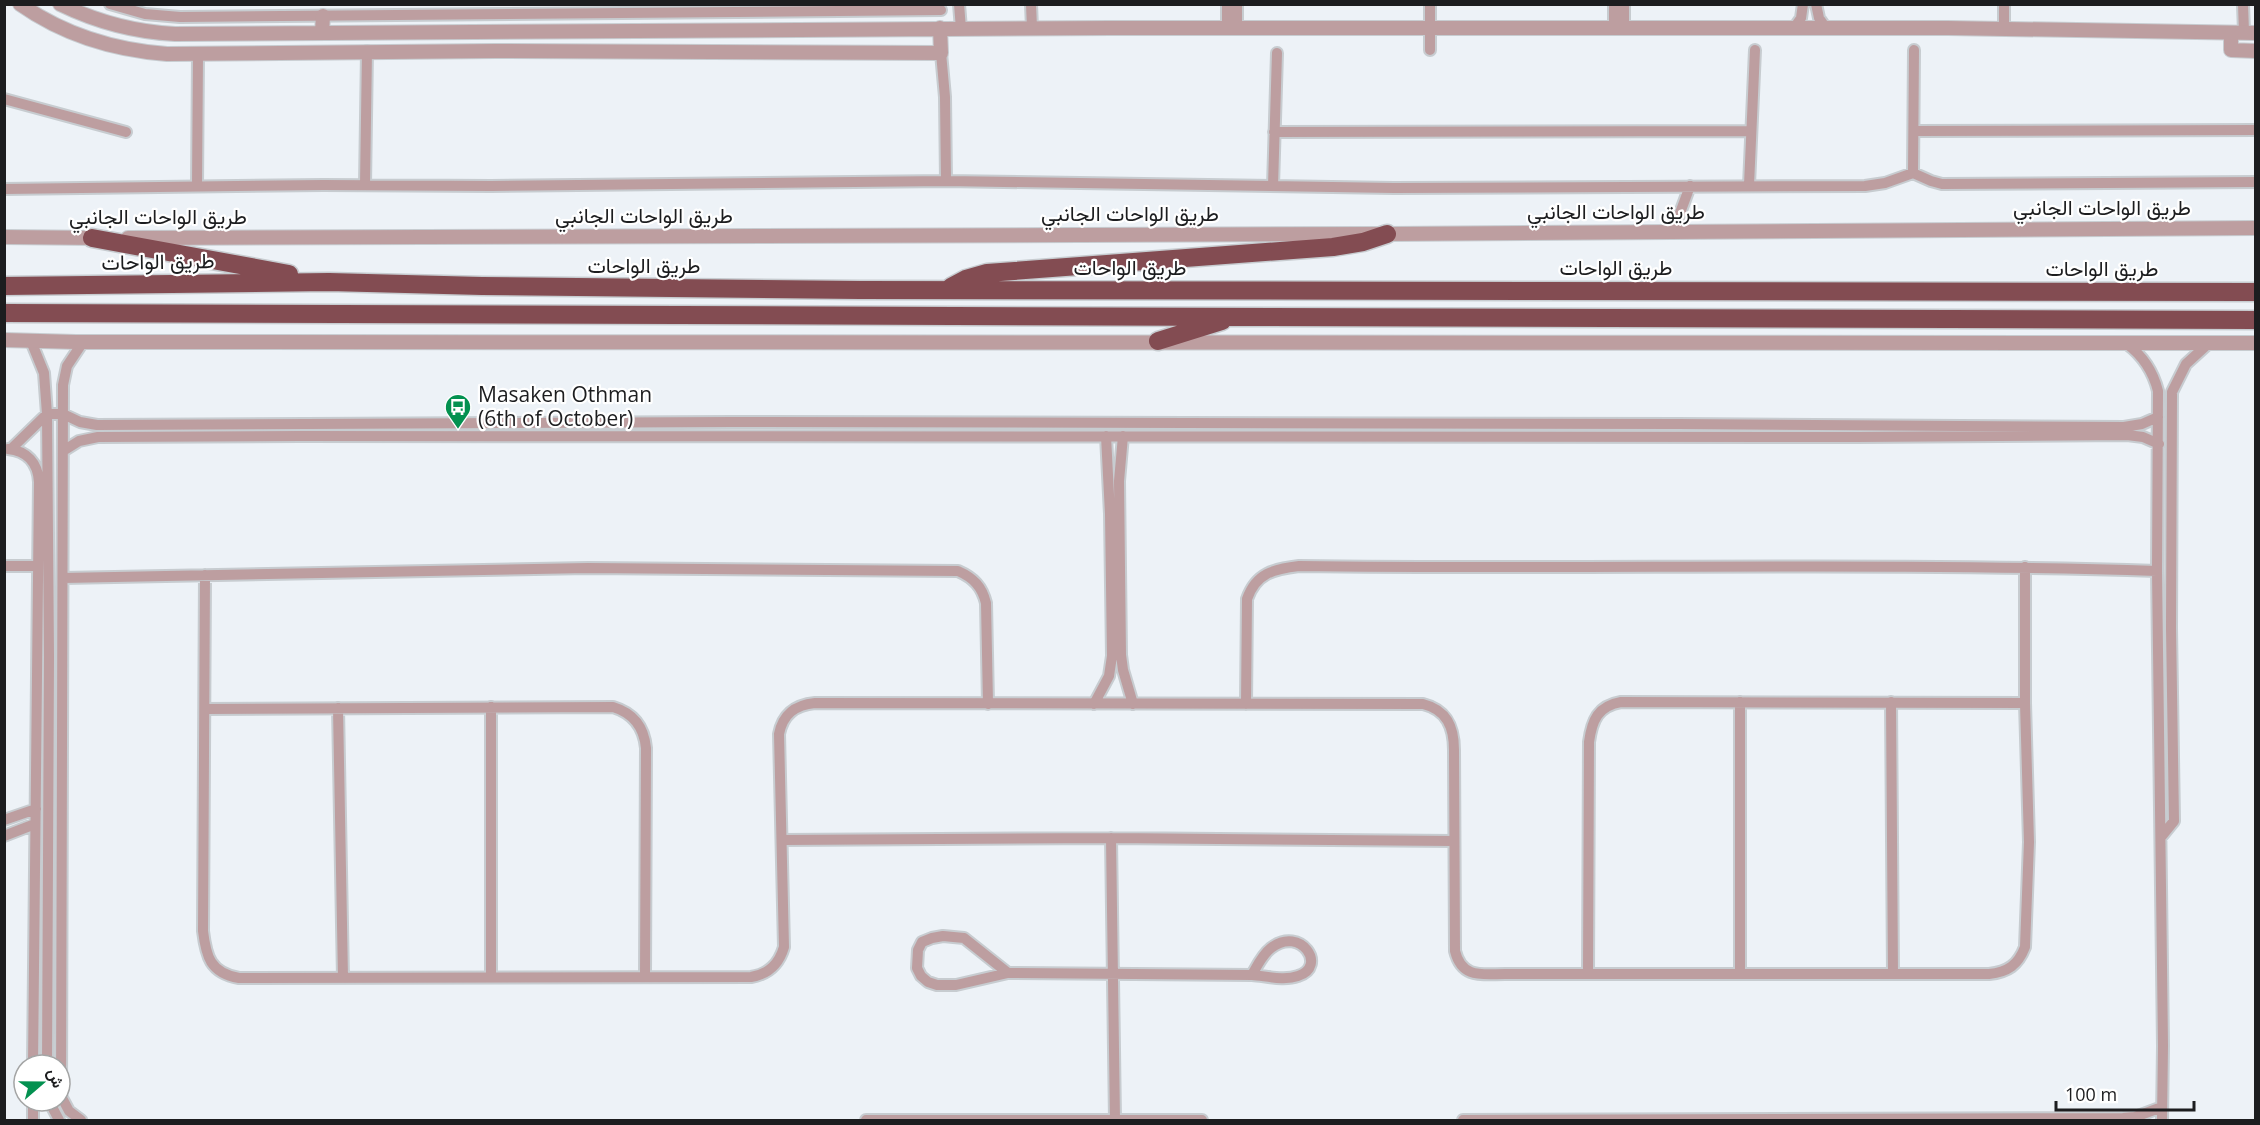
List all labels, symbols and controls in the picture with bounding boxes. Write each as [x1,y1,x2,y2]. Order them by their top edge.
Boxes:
street label: طريق الواحات الجانبي [2013,193,2191,225]
street label: طريق الواحات الجانبي [1527,197,1705,229]
street label: طريق الواحات الجانبي [1041,199,1219,231]
street label: طريق الواحات الجانبي [555,201,733,233]
street label: طريق الواحات الجانبي [69,202,247,234]
street label: طريق الواحات [101,246,215,276]
street label: طريق الواحات [587,251,701,279]
street label: طريق الواحات [1073,253,1187,281]
street label: طريق الواحات [1559,253,1673,281]
street label: طريق الواحات [2045,254,2159,282]
place label: Masaken Othman (6th of October) [478,380,652,432]
bus stop icon: Masaken Othman (6th of October) [443,392,473,430]
north arrow [12,1053,72,1113]
text: ش [42,1065,70,1091]
scale bar [2056,1074,2194,1112]
text: 100 m [2065,1082,2117,1106]

